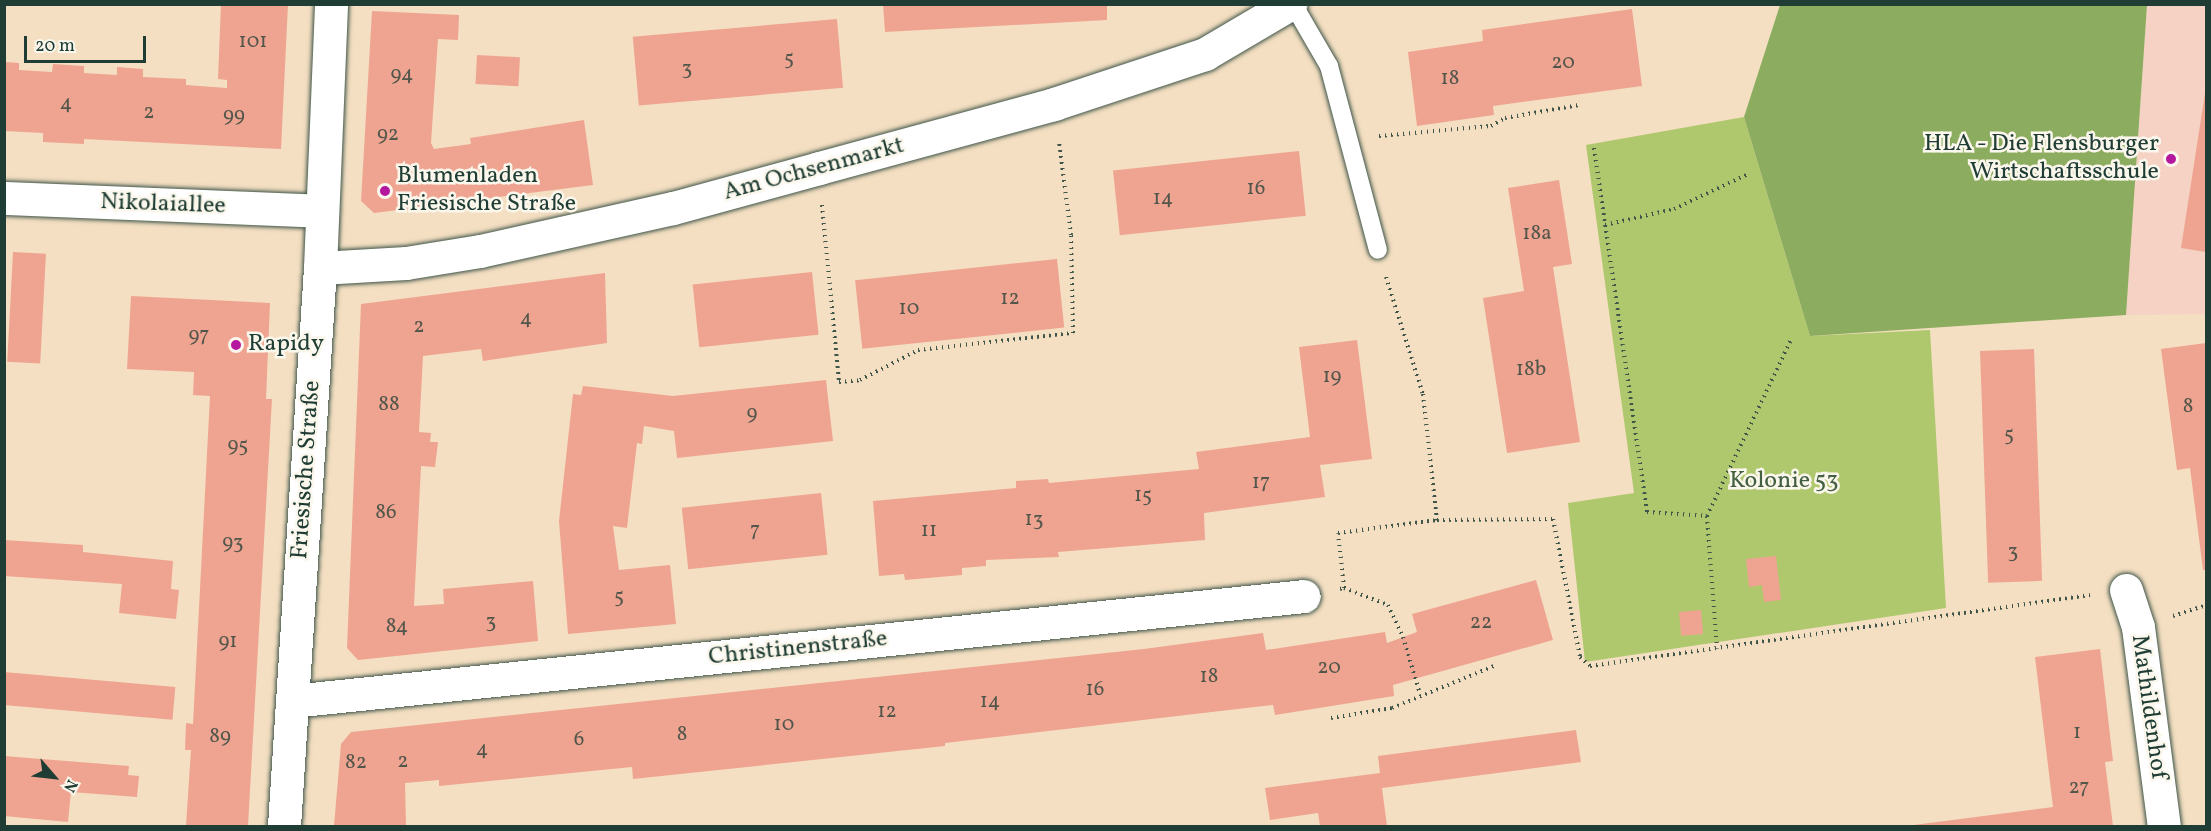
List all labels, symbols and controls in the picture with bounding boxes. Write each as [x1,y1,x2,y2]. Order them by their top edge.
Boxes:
scale bar [27,24,148,62]
house number: 101 [239,29,267,55]
text: 20 m [35,34,75,59]
house number: 5 [784,46,794,72]
house number: 20 [1551,50,1575,76]
house number: 3 [682,56,692,82]
house number: 94 [391,62,413,88]
house number: 18 [1441,66,1459,92]
house number: 4 [60,91,72,117]
house number: 2 [143,100,155,126]
house number: 99 [223,103,245,129]
house number: 92 [377,122,399,148]
place label: HLA - Die Flensburger Wirtschaftsschule [1923,131,2159,187]
street label: Am Ochsenmarkt [721,132,907,208]
marker: HLA - Die Flensburger Wirtschaftsschule [2164,152,2178,166]
place label: Blumenladen Friesische Straße [397,163,576,219]
house number: 16 [1247,176,1265,202]
marker: Blumenladen Friesische Straße [378,184,392,198]
house number: 14 [1153,186,1173,212]
street label: Nikolaiallee [100,188,226,222]
house number: 18a [1522,221,1552,247]
house number: 12 [1000,286,1020,312]
house number: 10 [899,296,919,322]
house number: 4 [520,306,532,332]
house number: 2 [413,314,425,340]
house number: 97 [188,323,210,349]
place label: Rapidy [248,331,324,359]
marker: Rapidy [229,338,243,352]
house number: 18b [1516,357,1546,383]
house number: 19 [1322,364,1342,390]
street label: Friesische Straße [286,380,328,560]
house number: 88 [378,392,400,418]
house number: 8 [2183,394,2193,420]
house number: 9 [747,401,757,427]
house number: 5 [2004,422,2014,448]
house number: 95 [228,433,248,459]
park label: Kolonie 53 [1729,468,1839,496]
house number: 17 [1252,470,1270,496]
house number: 15 [1134,483,1152,509]
house number: 86 [375,500,397,526]
house number: 13 [1025,507,1043,533]
house number: 7 [750,518,760,544]
house number: 11 [921,518,937,544]
house number: 93 [222,530,244,556]
house number: 3 [2008,539,2018,565]
house number: 5 [614,584,624,610]
house number: 3 [486,609,496,635]
house number: 22 [1470,610,1492,636]
house number: 84 [386,614,408,640]
street label: Christinenstraße [707,625,889,673]
house number: 91 [218,629,238,655]
street label: Mathildenhof [2124,633,2172,781]
house number: 20 [1317,655,1341,681]
house number: 18 [1200,664,1218,690]
house number: 16 [1086,677,1104,703]
house number: 14 [980,689,1000,715]
house number: 12 [877,699,897,725]
house number: 10 [774,712,794,738]
house number: 1 [2073,720,2081,746]
house number: 8 [677,722,687,748]
house number: 89 [209,724,231,750]
house number: 6 [574,727,584,753]
house number: 4 [476,737,488,763]
north arrow [24,747,84,807]
house number: 2 [397,749,409,775]
house number: 82 [345,750,367,776]
text: N [57,775,82,796]
house number: 27 [2069,775,2089,801]

